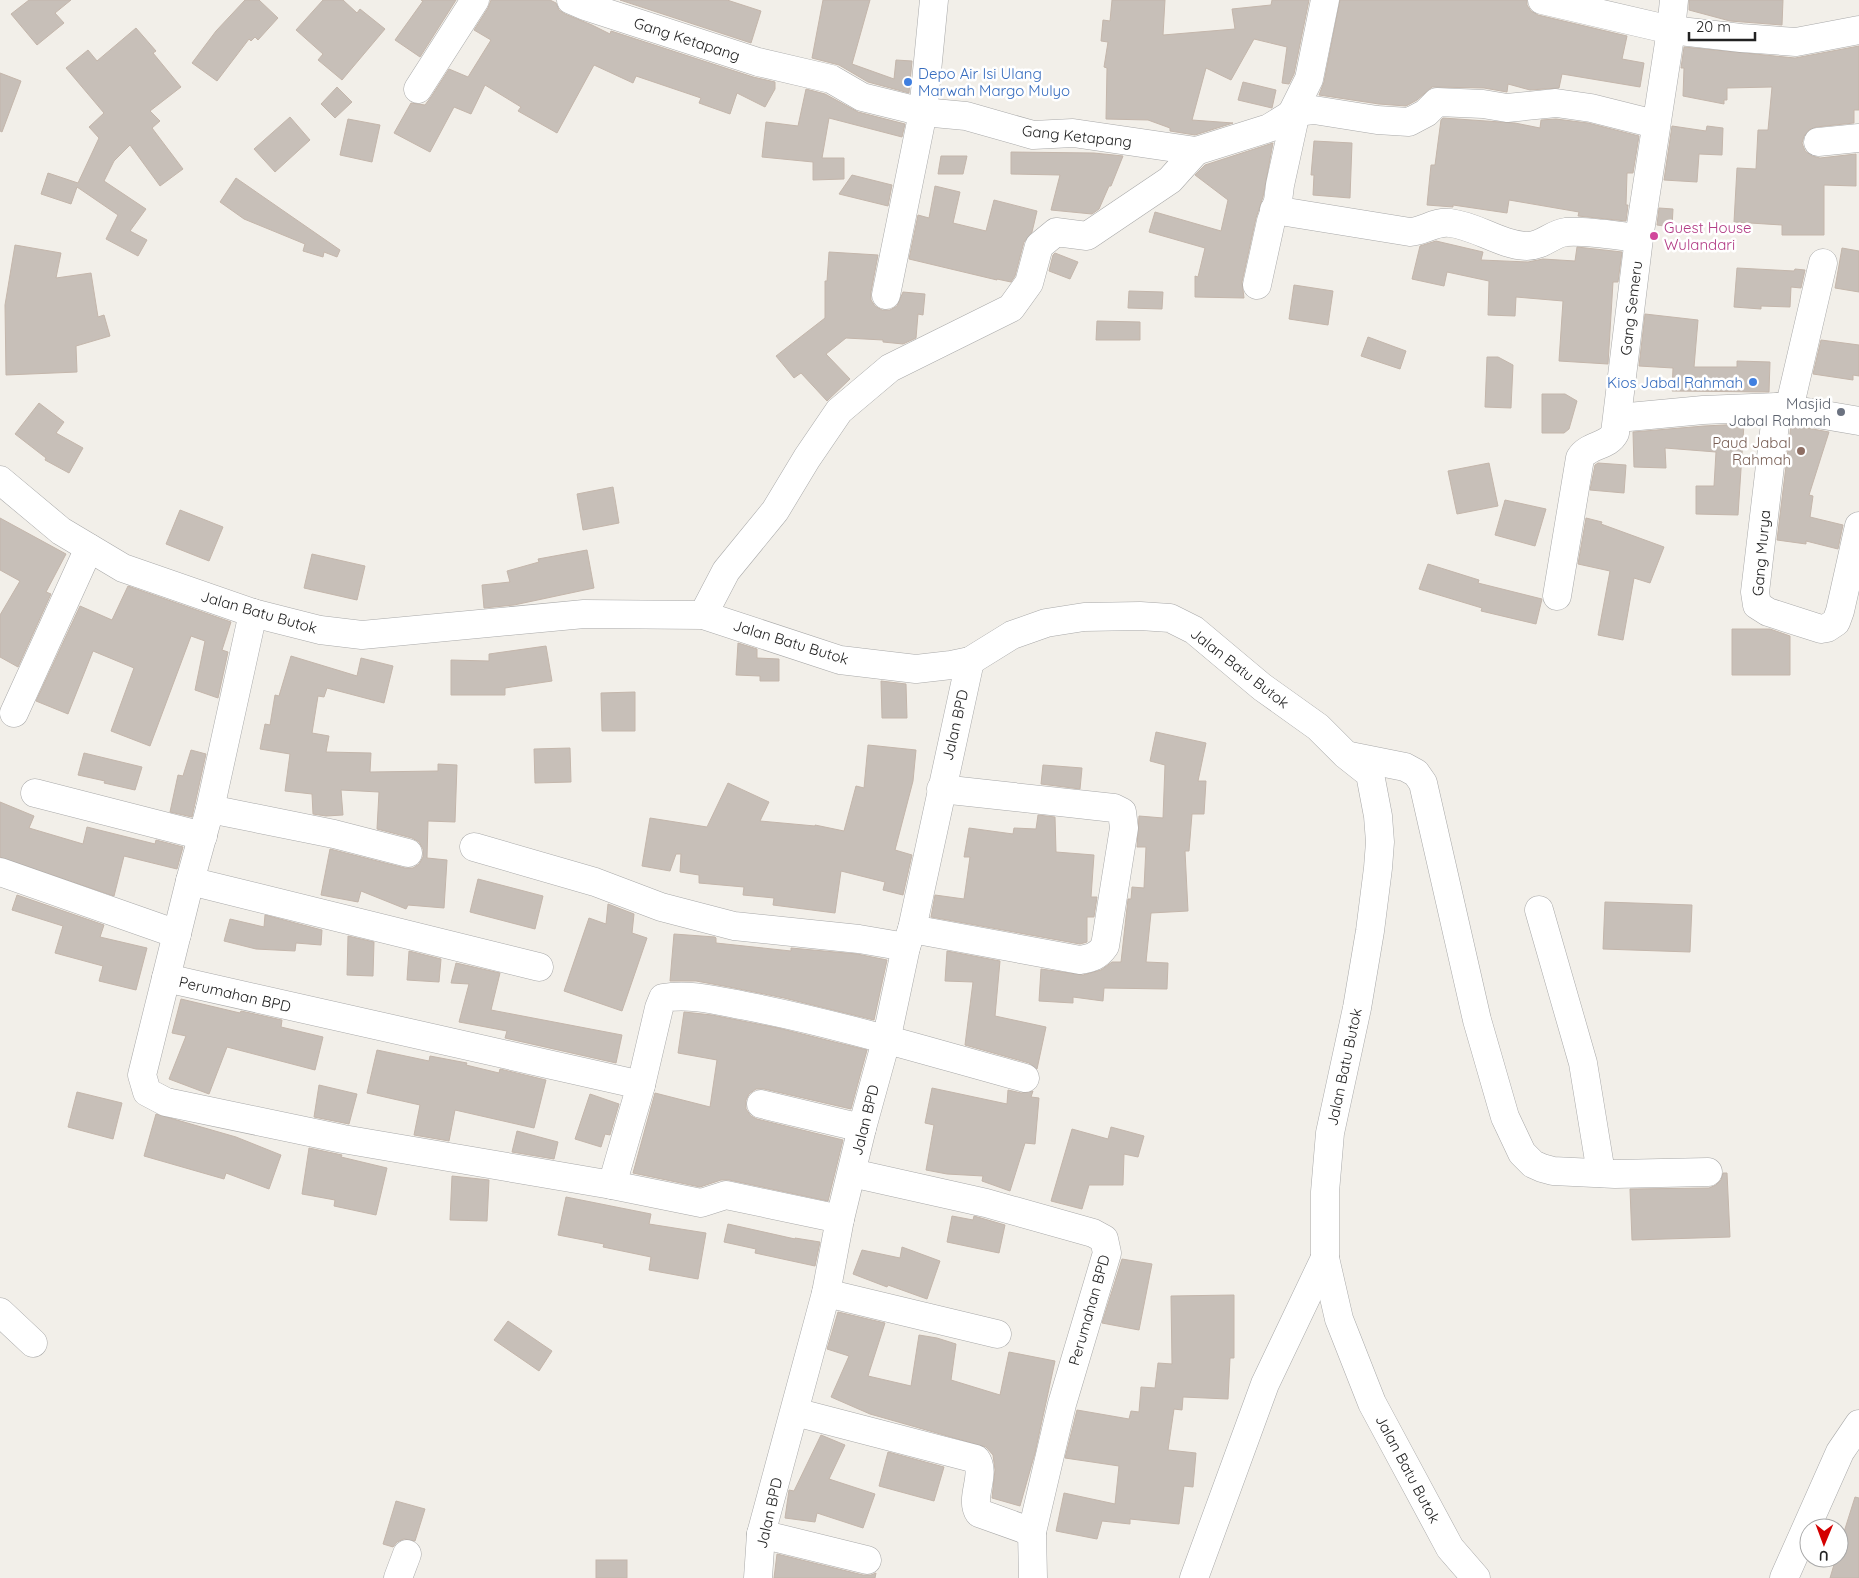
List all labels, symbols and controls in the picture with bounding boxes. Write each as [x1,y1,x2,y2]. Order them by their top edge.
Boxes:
scale bar [1689,10,1755,42]
street label: Gang Ketapang [632,13,742,65]
text: 20 m [1696,17,1731,36]
place label: Depo Air Isi Ulang Marwah Margo Mulyo [918,64,1070,100]
marker: Depo Air Isi Ulang Marwah Margo Mulyo [902,76,914,88]
street label: Gang Ketapang [1021,121,1133,151]
place label: Guest House Wulandari [1664,218,1752,254]
marker: Guest House Wulandari [1648,230,1660,242]
street label: Gang Semeru [1616,260,1646,356]
place label: Kios Jabal Rahmah [1607,373,1743,392]
marker: Kios Jabal Rahmah [1747,376,1759,388]
place label: Masjid Jabal Rahmah [1729,394,1831,430]
marker: Masjid Jabal Rahmah [1835,406,1847,418]
place label: Paud Jabal Rahmah [1712,433,1791,469]
marker: Paud Jabal Rahmah [1795,445,1807,457]
street label: Gang Murya [1748,509,1774,597]
street label: Jalan Batu Butok [199,586,319,638]
street label: Jalan Batu Butok [731,615,851,669]
street label: Jalan Batu Butok [1187,624,1293,712]
street label: Jalan BPD [938,687,972,762]
street label: Perumahan BPD [177,972,293,1016]
street label: Jalan Batu Butok [1322,1006,1366,1128]
street label: Jalan BPD [847,1082,883,1157]
street label: Perumahan BPD [1064,1252,1114,1368]
street label: Jalan Batu Butok [1371,1412,1445,1526]
street label: Jalan BPD [752,1475,786,1550]
north arrow [1799,1518,1849,1568]
text: U [1819,1547,1829,1565]

